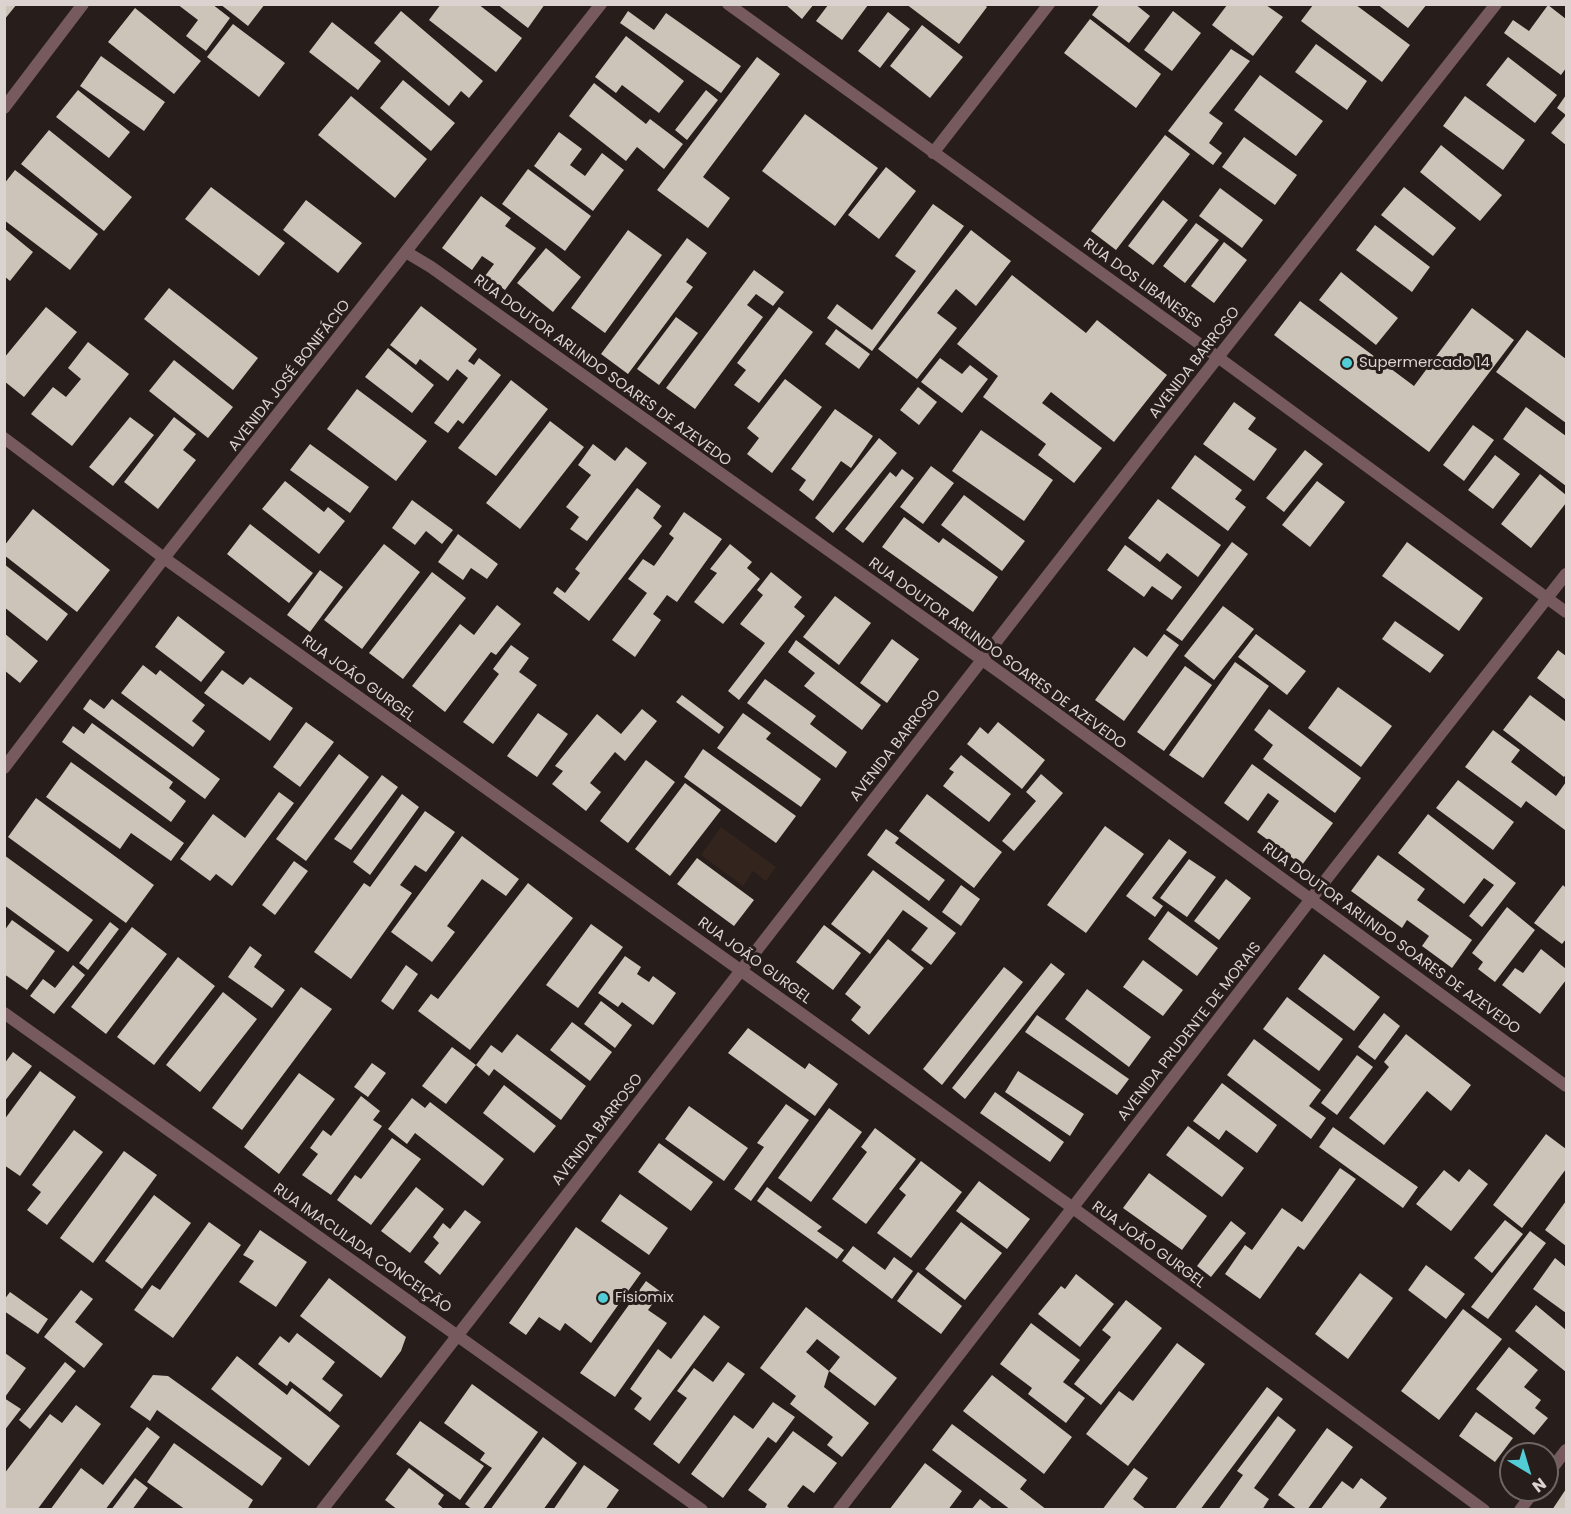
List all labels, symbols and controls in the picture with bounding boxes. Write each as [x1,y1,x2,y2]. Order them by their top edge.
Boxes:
street label: RUA DOS LIBANESES [1079,235,1205,333]
street label: RUA DOUTOR ARLINDO SOARES DE AZEVEDO [470,271,734,471]
street label: AVENIDA JOSÉ BONIFÁCIO [225,297,355,455]
street label: AVENIDA BARROSO [1146,304,1244,422]
place label: Supermercado 14 [1359,354,1490,372]
marker: Supermercado 14 [1340,356,1354,370]
street label: RUA DOUTOR ARLINDO SOARES DE AZEVEDO [865,554,1129,754]
street label: RUA JOÃO GURGEL [298,632,418,726]
street label: AVENIDA BARROSO [847,687,945,805]
street label: RUA DOUTOR ARLINDO SOARES DE AZEVEDO [1259,839,1523,1039]
street label: RUA JOÃO GURGEL [694,914,814,1008]
street label: AVENIDA PRUDENTE DE MORAIS [1115,939,1265,1125]
street label: AVENIDA BARROSO [549,1071,647,1189]
street label: RUA IMACULADA CONCEIÇÃO [269,1180,455,1318]
street label: RUA JOÃO GURGEL [1088,1198,1208,1292]
place label: Fisiomix [615,1289,674,1307]
marker: Fisiomix [596,1291,610,1305]
north arrow [1499,1442,1559,1502]
text: N [1527,1472,1551,1498]

